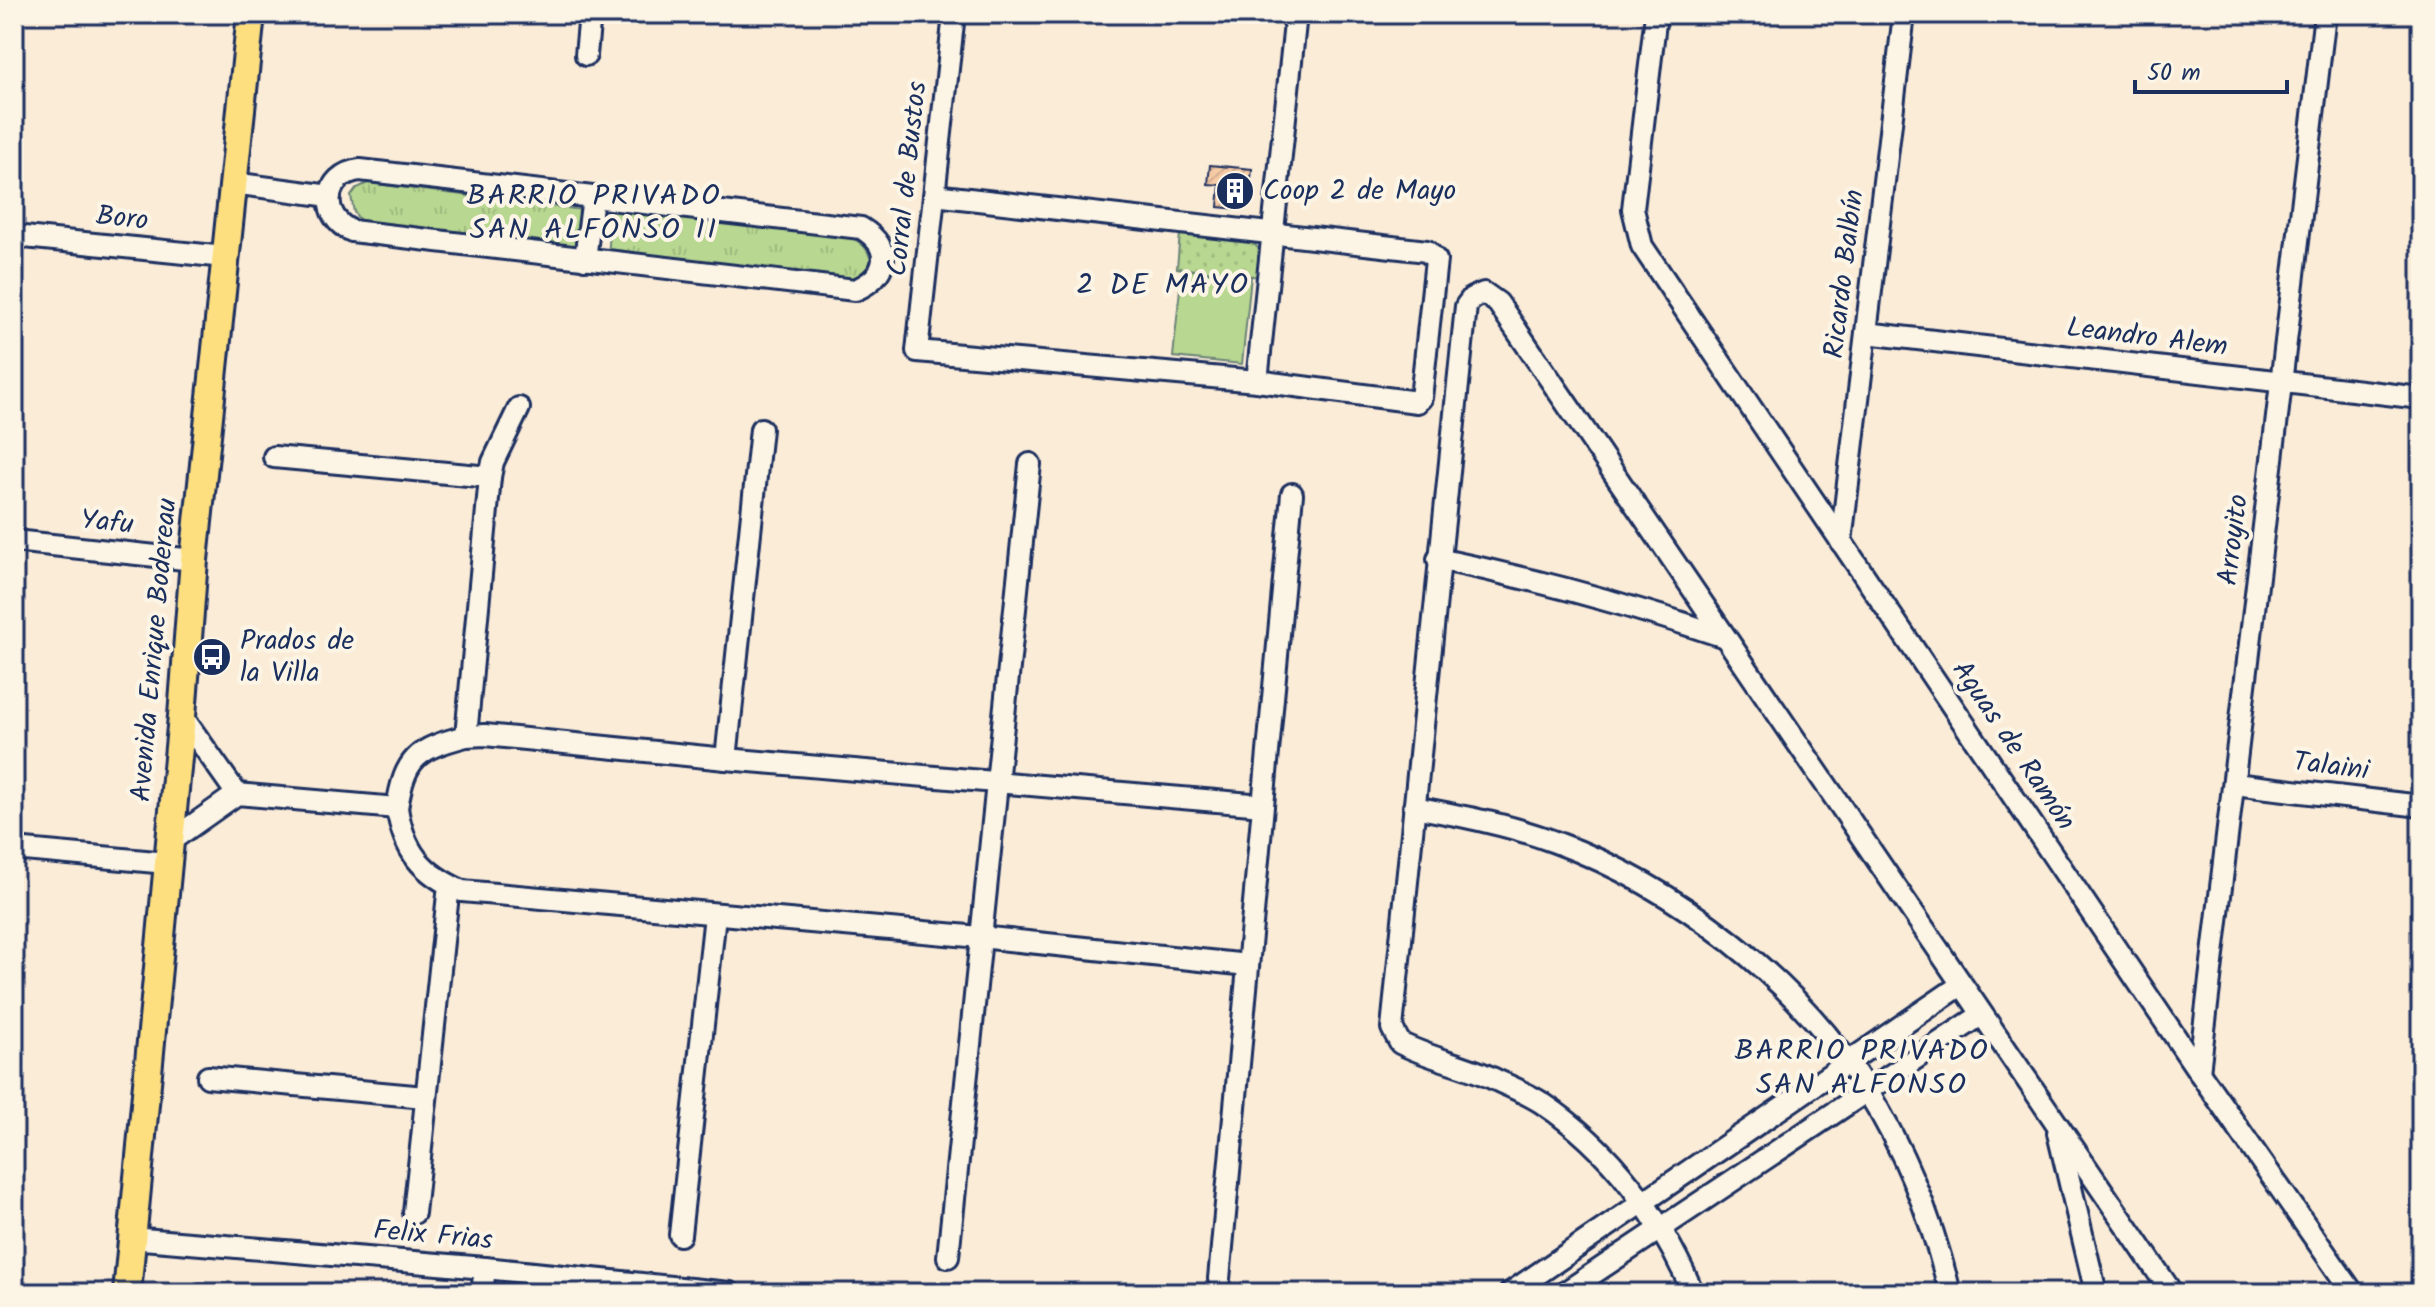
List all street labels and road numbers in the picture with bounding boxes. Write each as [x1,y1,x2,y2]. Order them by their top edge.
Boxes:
street label: Corral de Bustos [875,79,941,279]
street label: Ricardo Balbín [1812,187,1878,361]
street label: Boro [94,194,150,244]
street label: Leandro Alem [2064,306,2230,370]
street label: Arroyito [2206,492,2262,588]
street label: Avenida Enrique Bodereau [119,496,191,804]
street label: Yafu [78,498,136,548]
street label: Aguas de Ramón [1939,652,2087,840]
street label: Talaini [2290,740,2373,794]
street label: Felix Frias [371,1208,495,1264]

